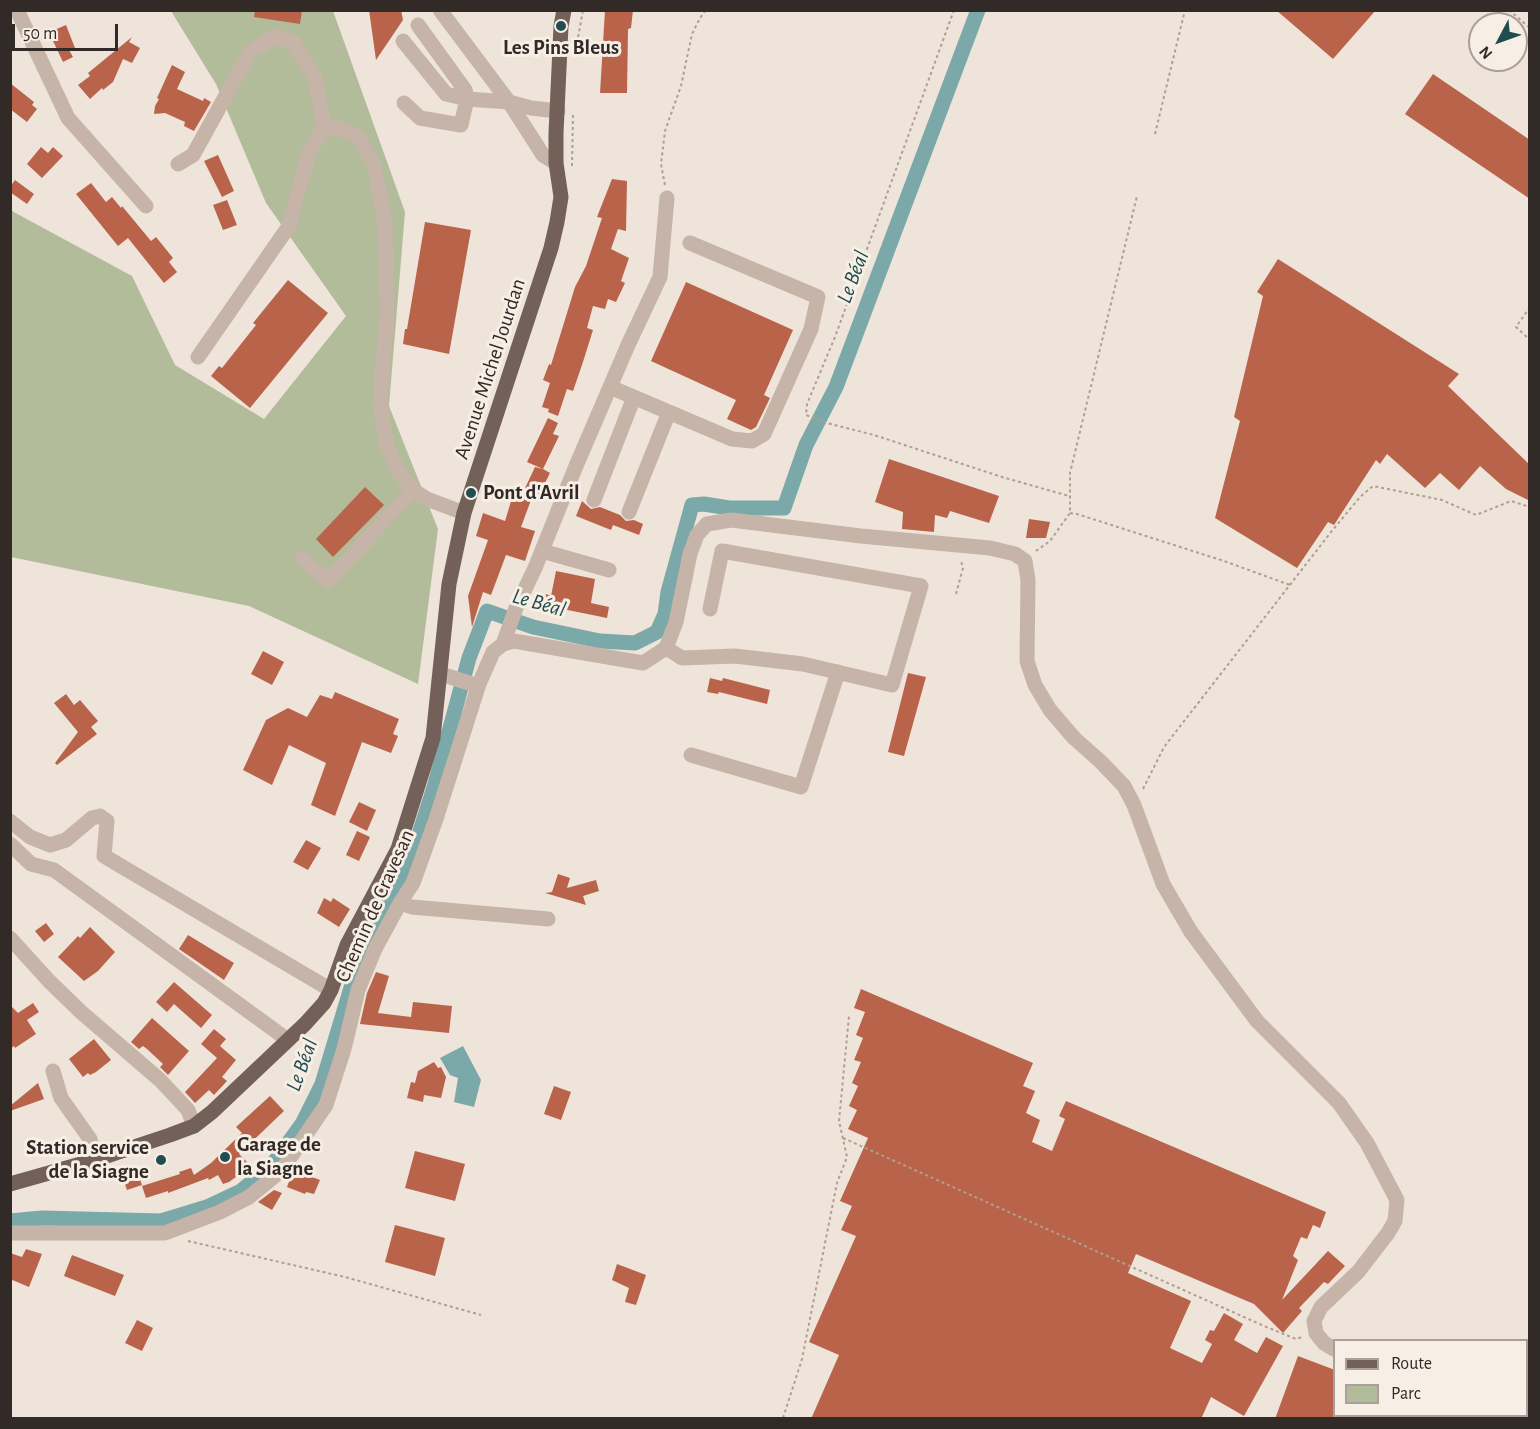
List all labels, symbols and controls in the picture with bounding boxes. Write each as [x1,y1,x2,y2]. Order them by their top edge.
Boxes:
scale bar [15,12,122,50]
north arrow [1468,12,1528,72]
marker: Les Pins Bleus [554,19,568,33]
text: 50 m [23,25,57,43]
place label: Les Pins Bleus [503,35,619,61]
text: N [1476,43,1496,62]
water label: Le Béal [831,247,875,307]
street label: Avenue Michel Jourdan [449,275,531,463]
place label: Pont d'Avril [483,480,580,506]
marker: Pont d'Avril [464,486,478,500]
water label: Le Béal [509,583,569,623]
street label: Chemin de Cravesan [330,826,420,986]
water label: Le Béal [280,1035,324,1095]
place label: Garage de la Siagne [237,1132,321,1182]
place label: Station service de la Siagne [26,1135,149,1185]
marker: Garage de la Siagne [218,1150,232,1164]
marker: Station service de la Siagne [154,1153,168,1167]
legend [1333,1339,1528,1417]
text: Route [1391,1355,1432,1373]
text: Parc [1391,1385,1421,1403]

